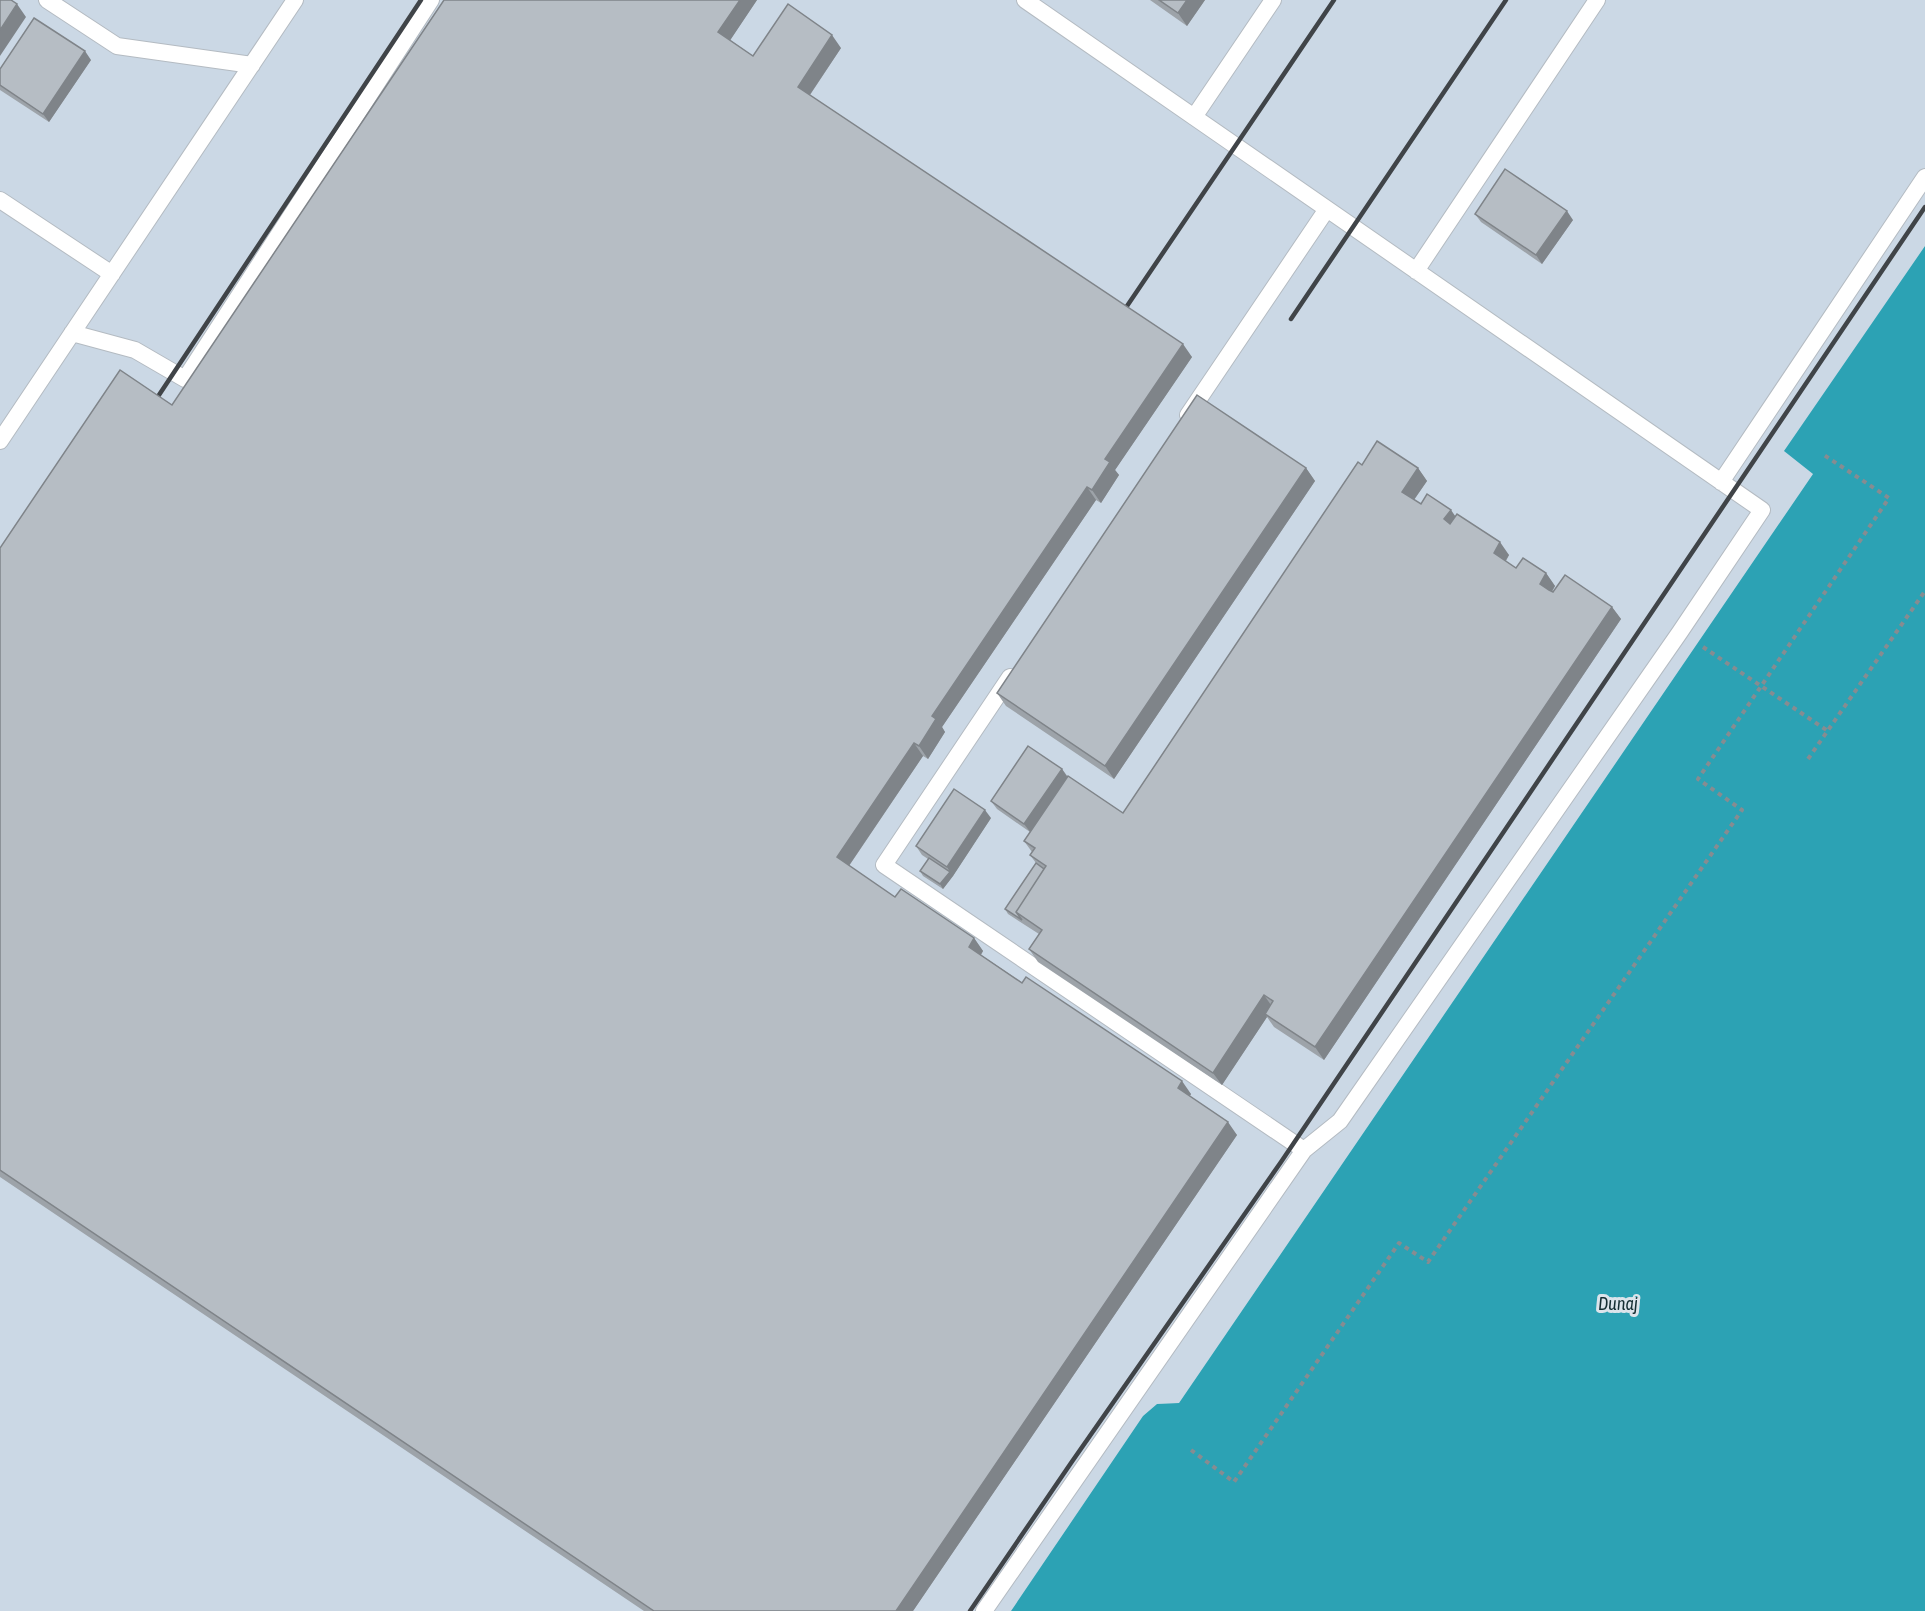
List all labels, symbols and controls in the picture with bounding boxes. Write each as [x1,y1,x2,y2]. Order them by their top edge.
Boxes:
water label: Dunaj [1598,1293,1638,1314]

